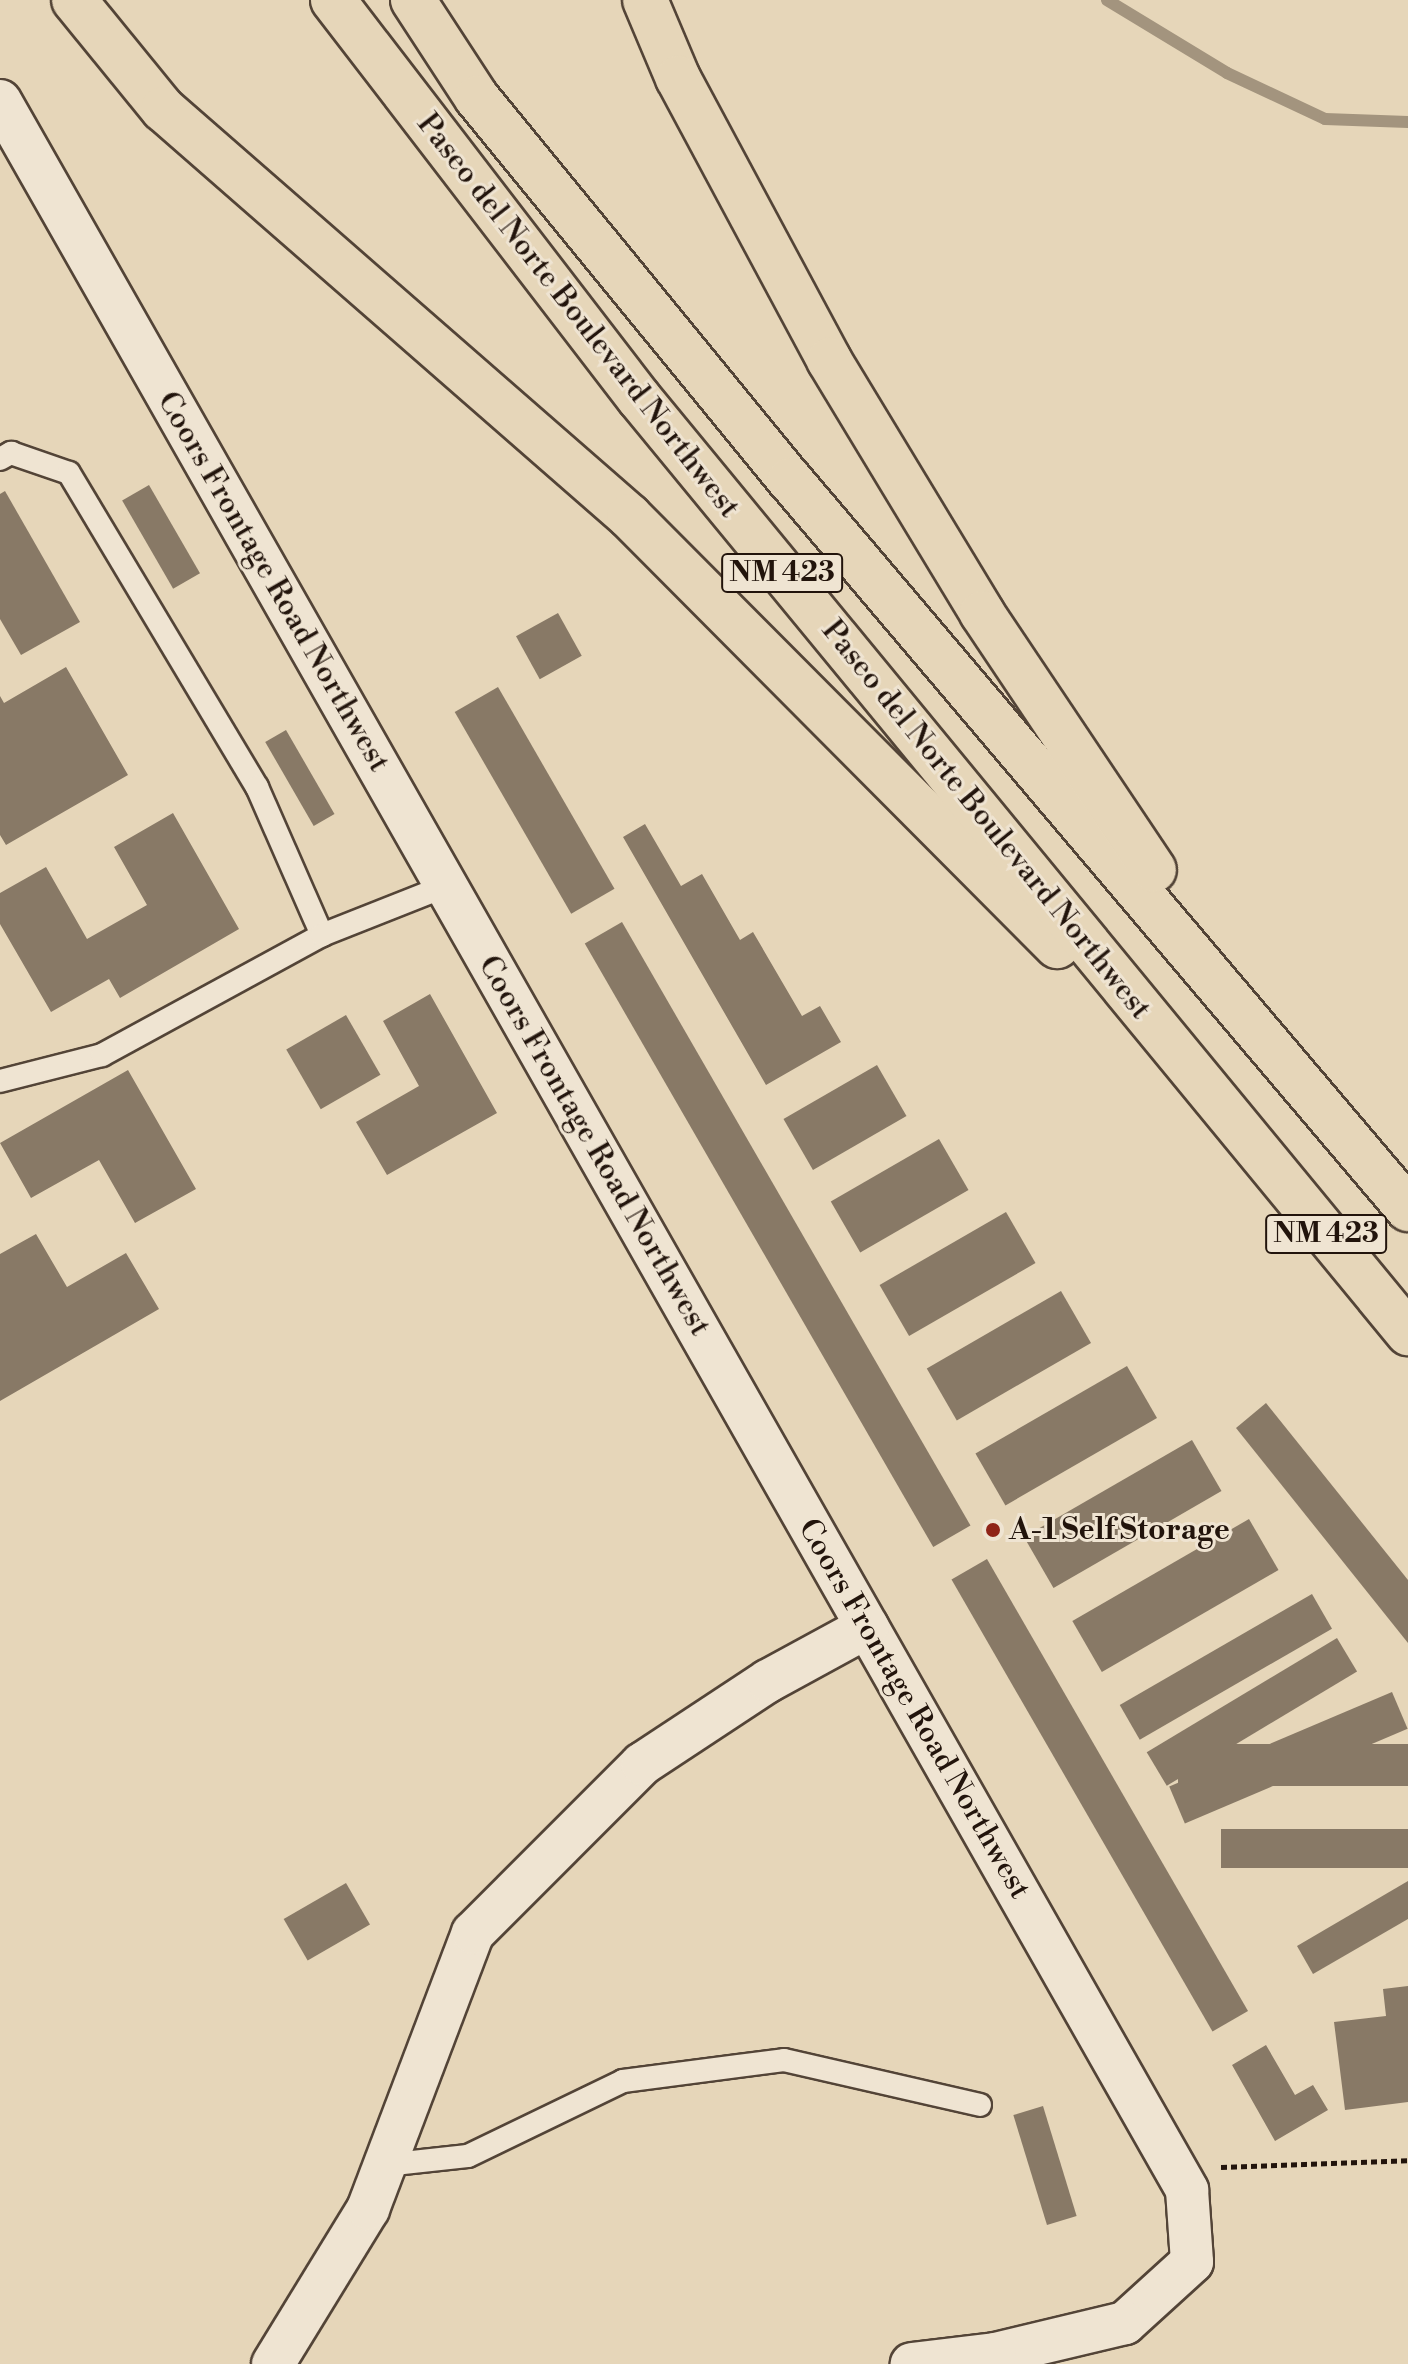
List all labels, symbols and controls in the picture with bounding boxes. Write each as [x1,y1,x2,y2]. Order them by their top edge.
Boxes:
street label: Paseo del Norte Boulevard Northwest [409,107,747,525]
street label: Coors Frontage Road Northwest [149,386,397,778]
road number: NM 423 [720,549,844,597]
street label: Paseo del Norte Boulevard Northwest [814,613,1158,1027]
street label: Coors Frontage Road Northwest [470,950,718,1342]
road number: NM 423 [1264,1210,1388,1258]
place label: A-1 Self Storage [1009,1512,1230,1548]
street label: Coors Frontage Road Northwest [790,1513,1038,1905]
marker: A-1 Self Storage [984,1521,1002,1539]

